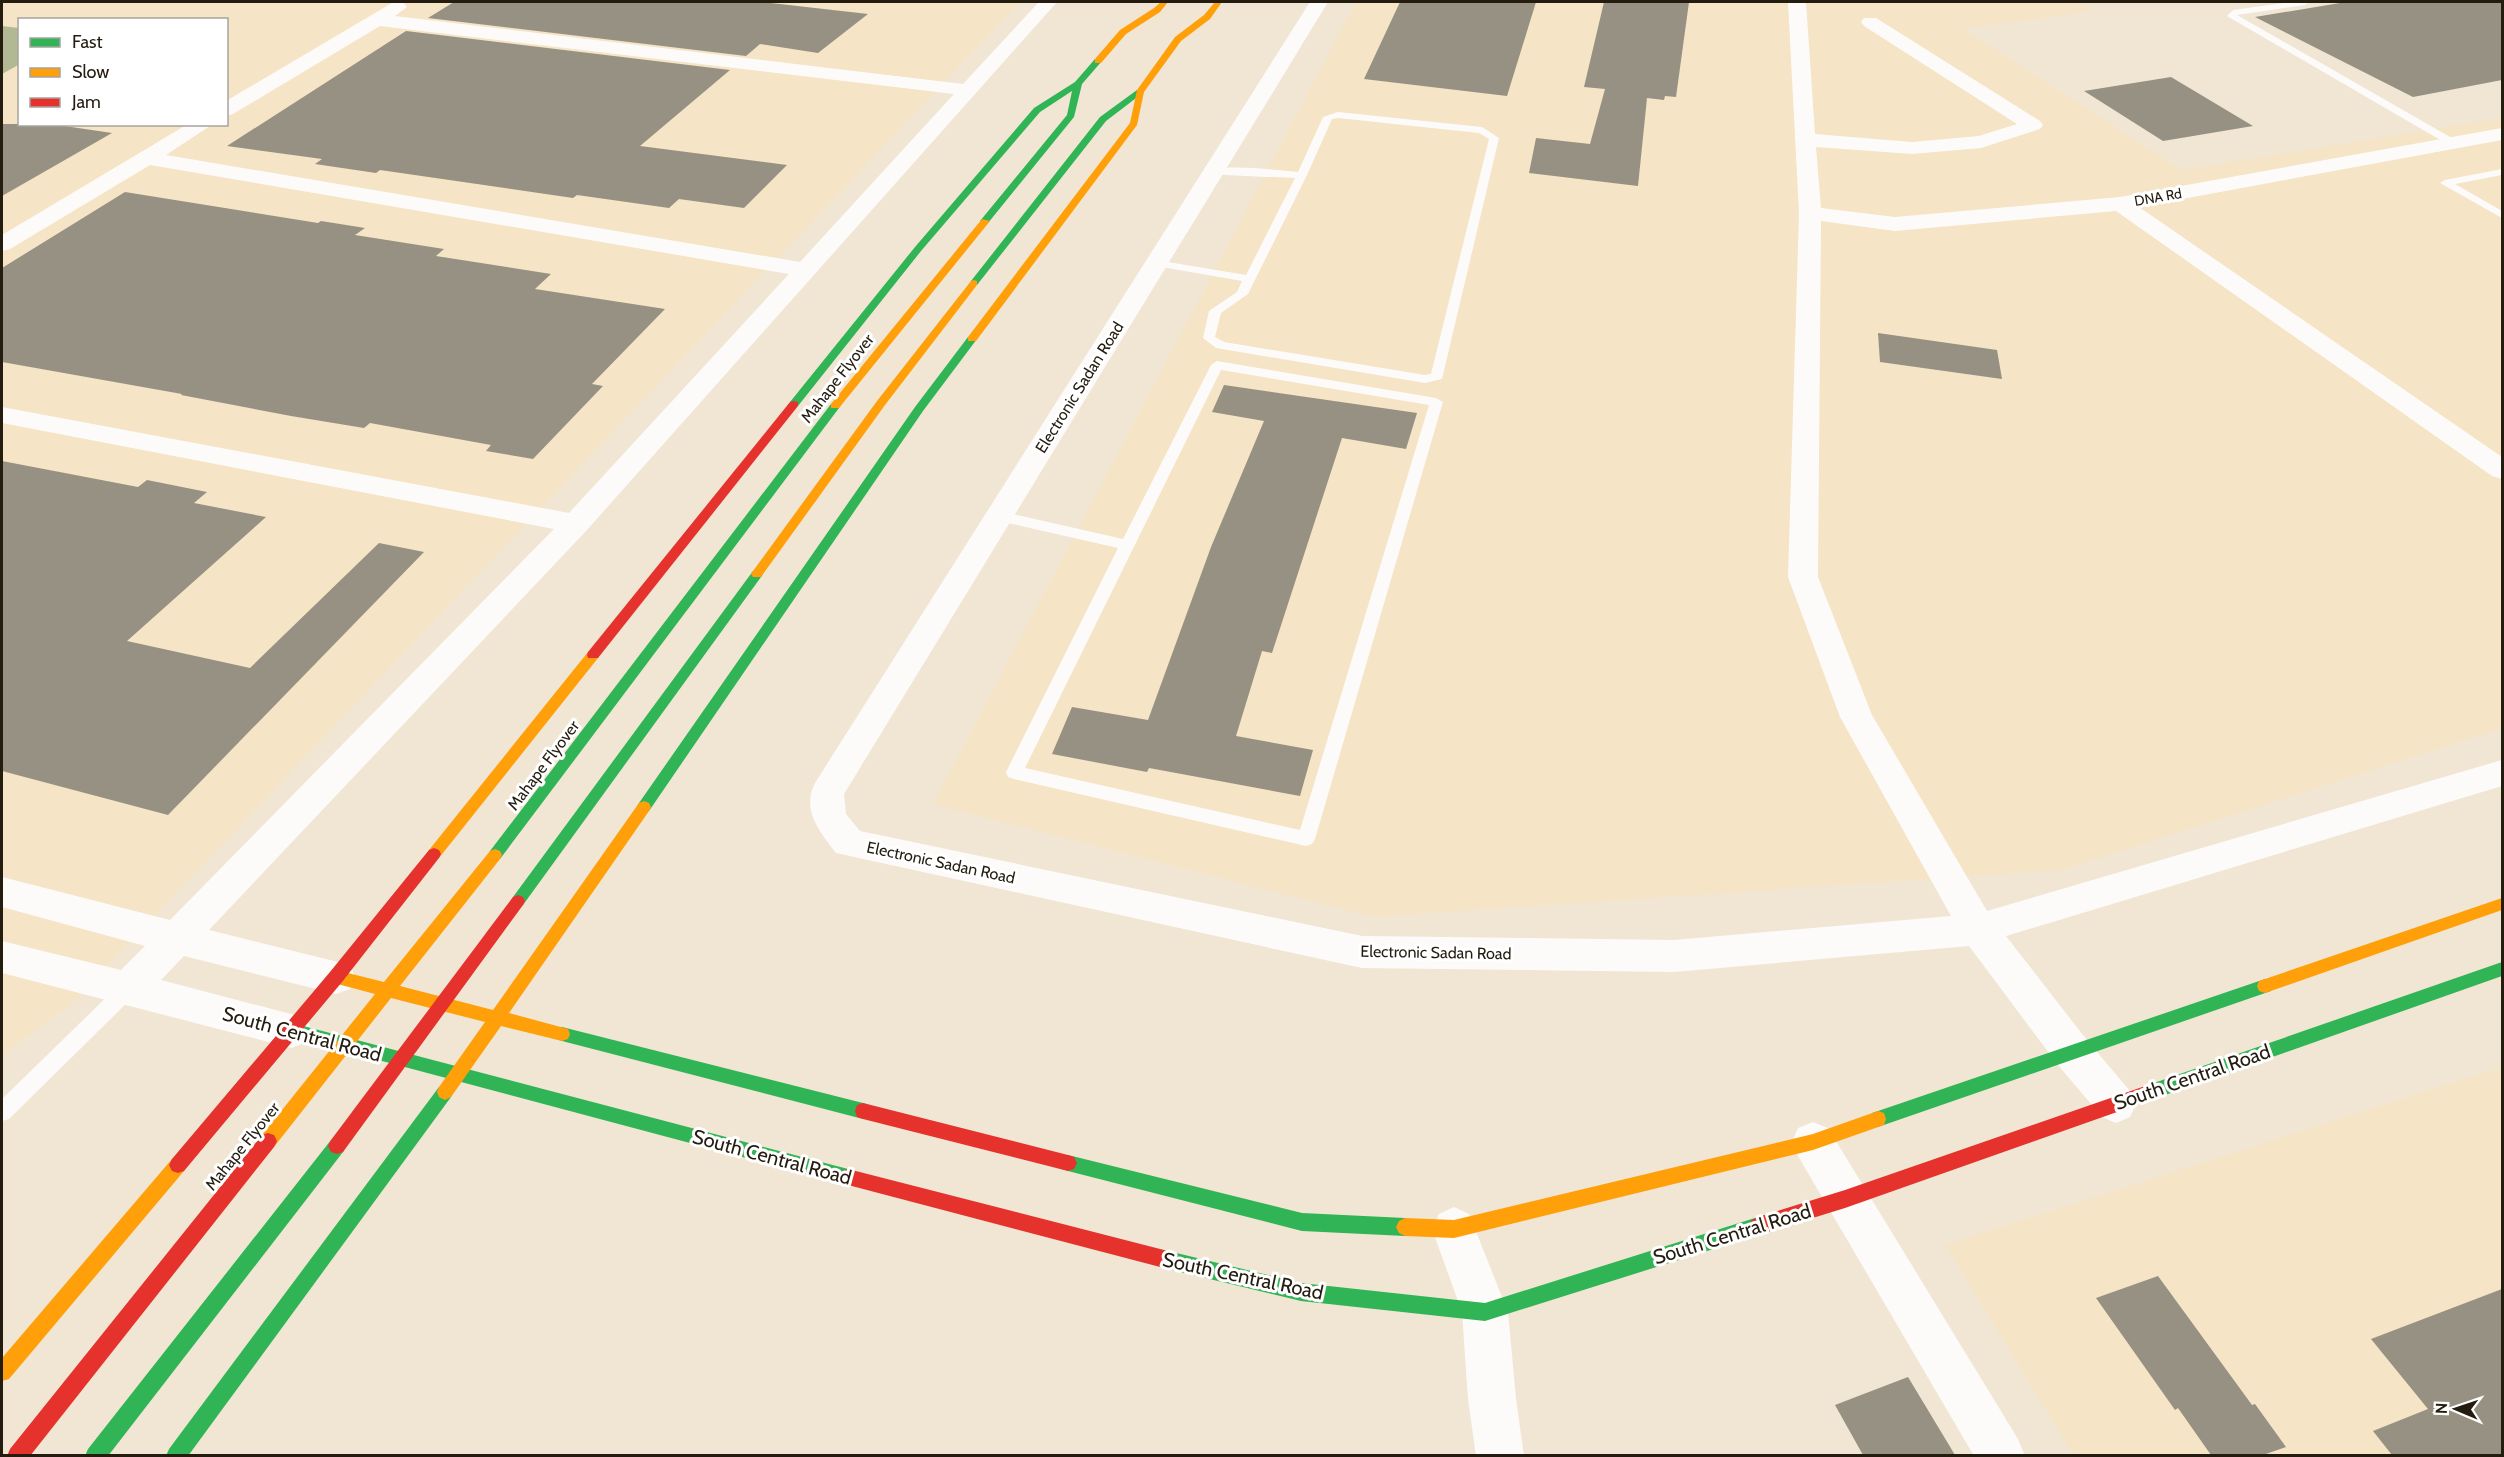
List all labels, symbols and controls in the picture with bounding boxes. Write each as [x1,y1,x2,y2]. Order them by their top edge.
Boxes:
legend [18,18,228,126]
text: Fast [72,31,103,53]
text: Slow [72,61,109,83]
text: Jam [71,91,101,113]
street label: DNA Rd [2133,184,2183,210]
street label: Electronic Sadan Road [1031,318,1128,456]
street label: Mahape Flyover [797,329,878,426]
street label: Mahape Flyover [504,716,584,814]
street label: Electronic Sadan Road [865,837,1017,887]
street label: Electronic Sadan Road [1360,942,1512,963]
street label: South Central Road [220,1001,384,1067]
street label: South Central Road [2111,1039,2273,1115]
street label: Mahape Flyover [201,1098,284,1194]
street label: South Central Road [690,1124,854,1190]
street label: South Central Road [1650,1199,1814,1269]
street label: South Central Road [1160,1247,1326,1305]
north arrow [2426,1379,2486,1439]
text: N [2432,1403,2451,1414]

